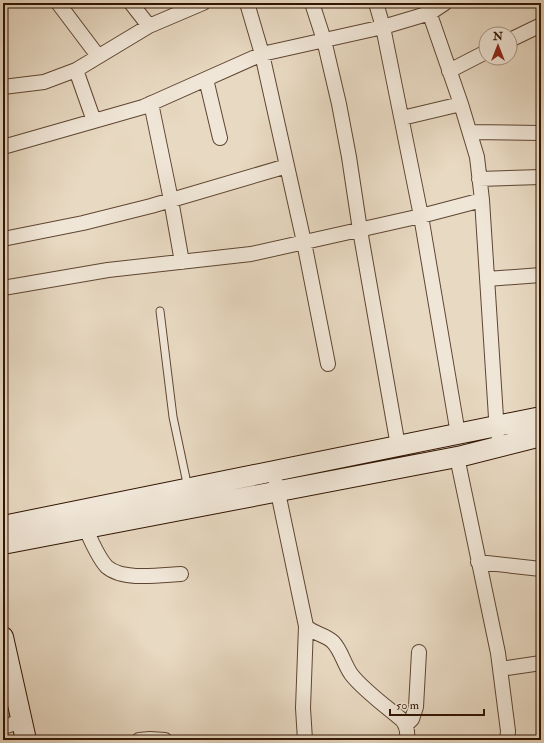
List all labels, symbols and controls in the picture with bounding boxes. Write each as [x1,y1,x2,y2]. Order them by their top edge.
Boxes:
north arrow [478,26,518,66]
text: N [492,30,504,43]
scale bar [390,691,484,717]
text: 50 m [396,698,420,713]

